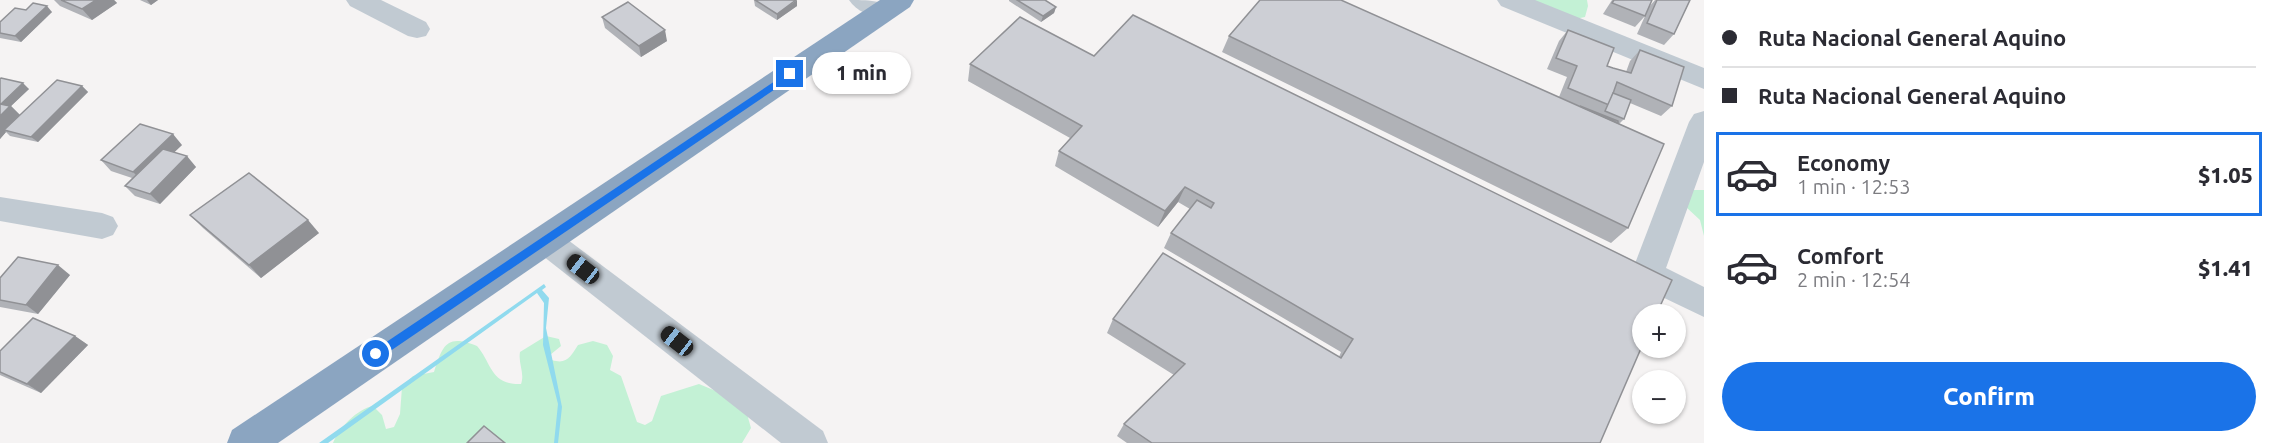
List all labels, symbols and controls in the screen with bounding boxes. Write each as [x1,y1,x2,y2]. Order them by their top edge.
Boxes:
text: Ruta Nacional General Aquino [1758,25,2066,50]
callout: 1 min [811,53,910,95]
route end [776,60,803,87]
text: 1 min [836,61,887,84]
text: Ruta Nacional General Aquino [1758,83,2066,108]
icon: car [1725,147,1779,201]
text: Economy [1797,150,1890,175]
text: $1.05 [2198,162,2253,187]
text: 1 min · 12:53 [1797,175,1911,198]
icon: car [1725,240,1779,294]
text: Comfort [1797,243,1884,268]
car [563,251,603,287]
text: $1.41 [2198,255,2253,280]
text: 2 min · 12:54 [1797,268,1911,291]
map controls [1632,304,1686,424]
button: + [1632,304,1686,358]
car [657,323,697,359]
route start [362,340,389,367]
button: Confirm [1722,362,2256,431]
button: − [1632,370,1686,424]

